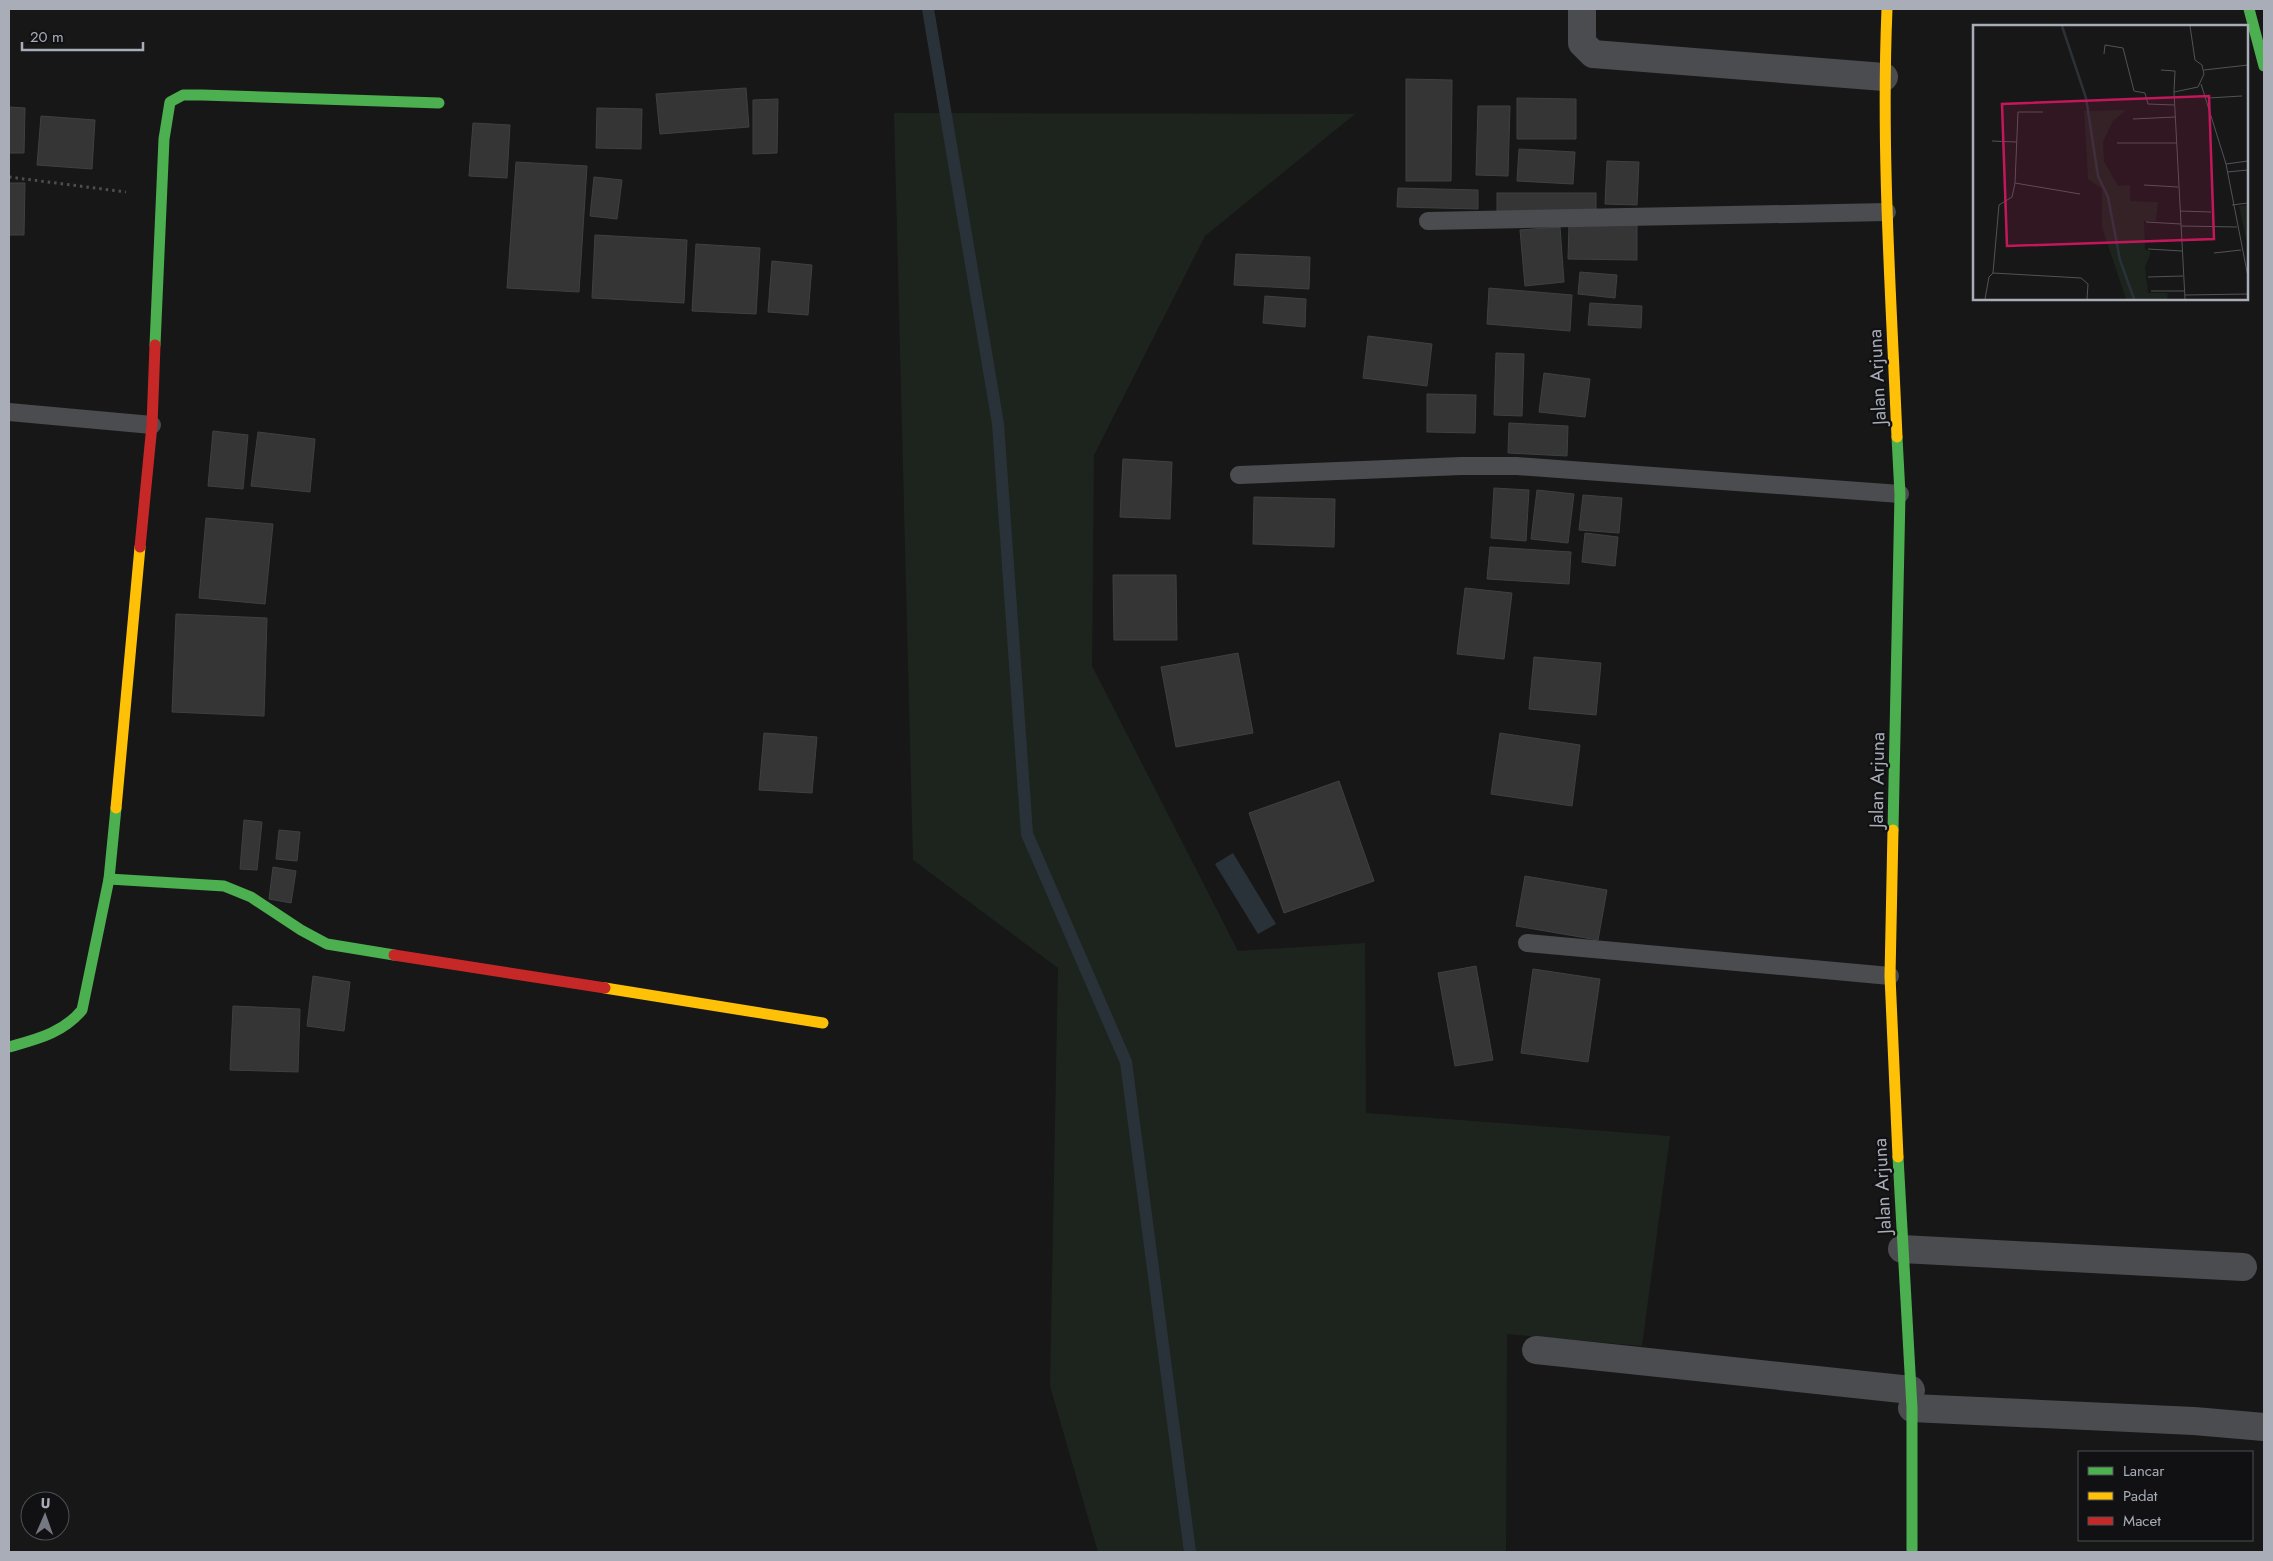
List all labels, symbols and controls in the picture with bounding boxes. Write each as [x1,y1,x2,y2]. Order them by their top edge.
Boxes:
scale bar [22,20,144,52]
inset map [1973,25,2248,300]
text: 20 m [30,26,64,48]
street label: Jalan Arjuna [1861,328,1893,429]
street label: Jalan Arjuna [1863,732,1891,831]
street label: Jalan Arjuna [1866,1137,1898,1238]
legend [2078,1451,2253,1541]
text: Lancar [2123,1460,2165,1482]
text: Padat [2123,1485,2158,1507]
north arrow [20,1491,70,1541]
text: U [40,1493,51,1513]
text: Macet [2123,1510,2161,1532]

